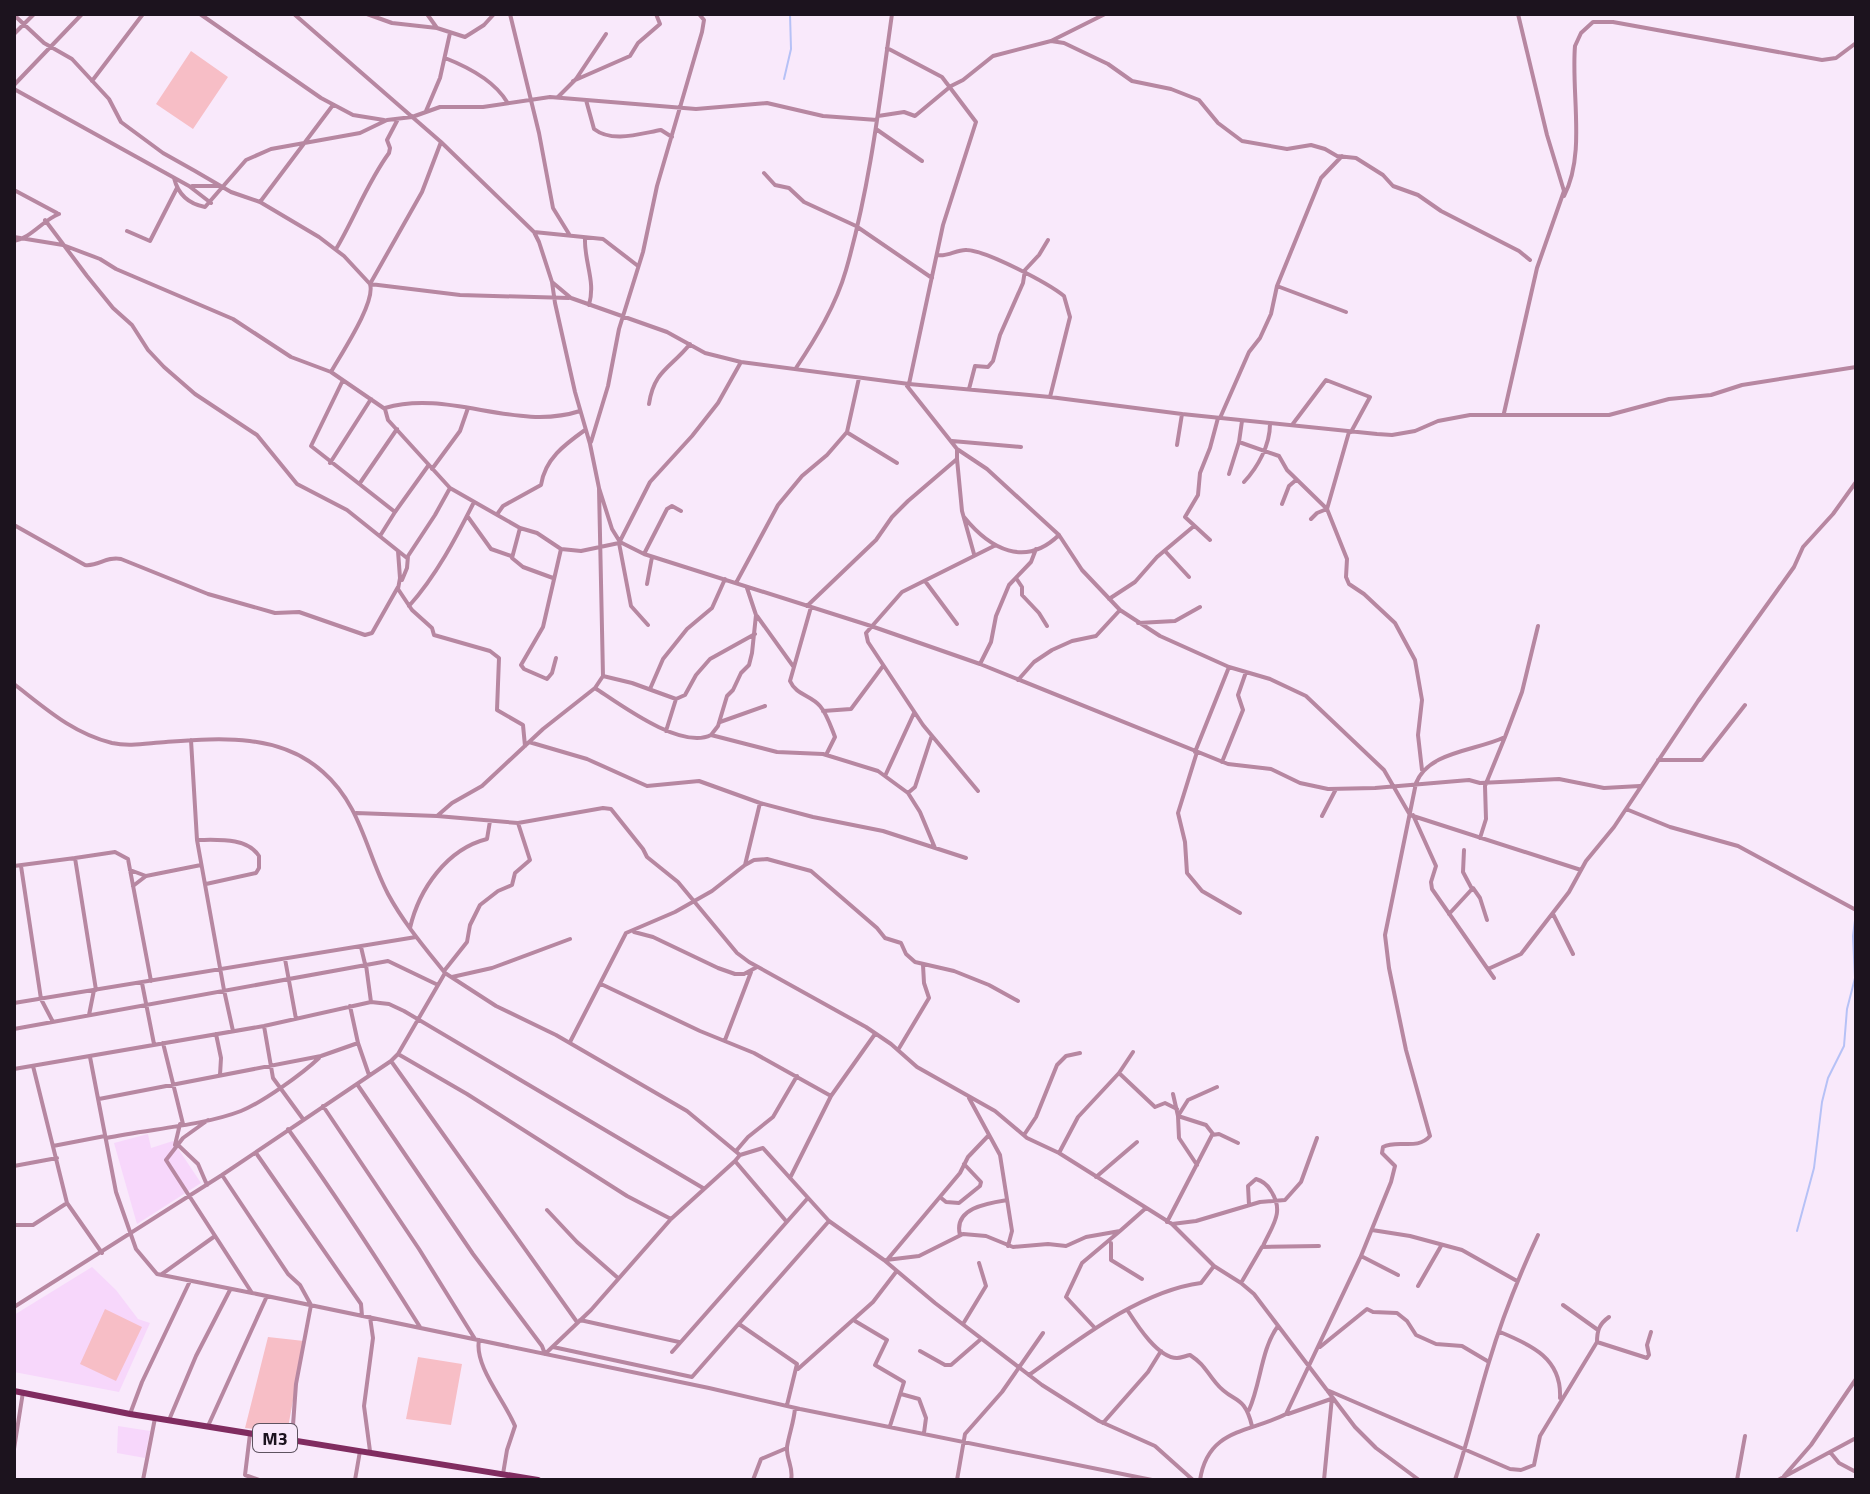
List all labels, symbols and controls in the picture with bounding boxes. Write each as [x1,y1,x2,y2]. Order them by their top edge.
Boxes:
road number: M3 [253,1424,297,1452]

